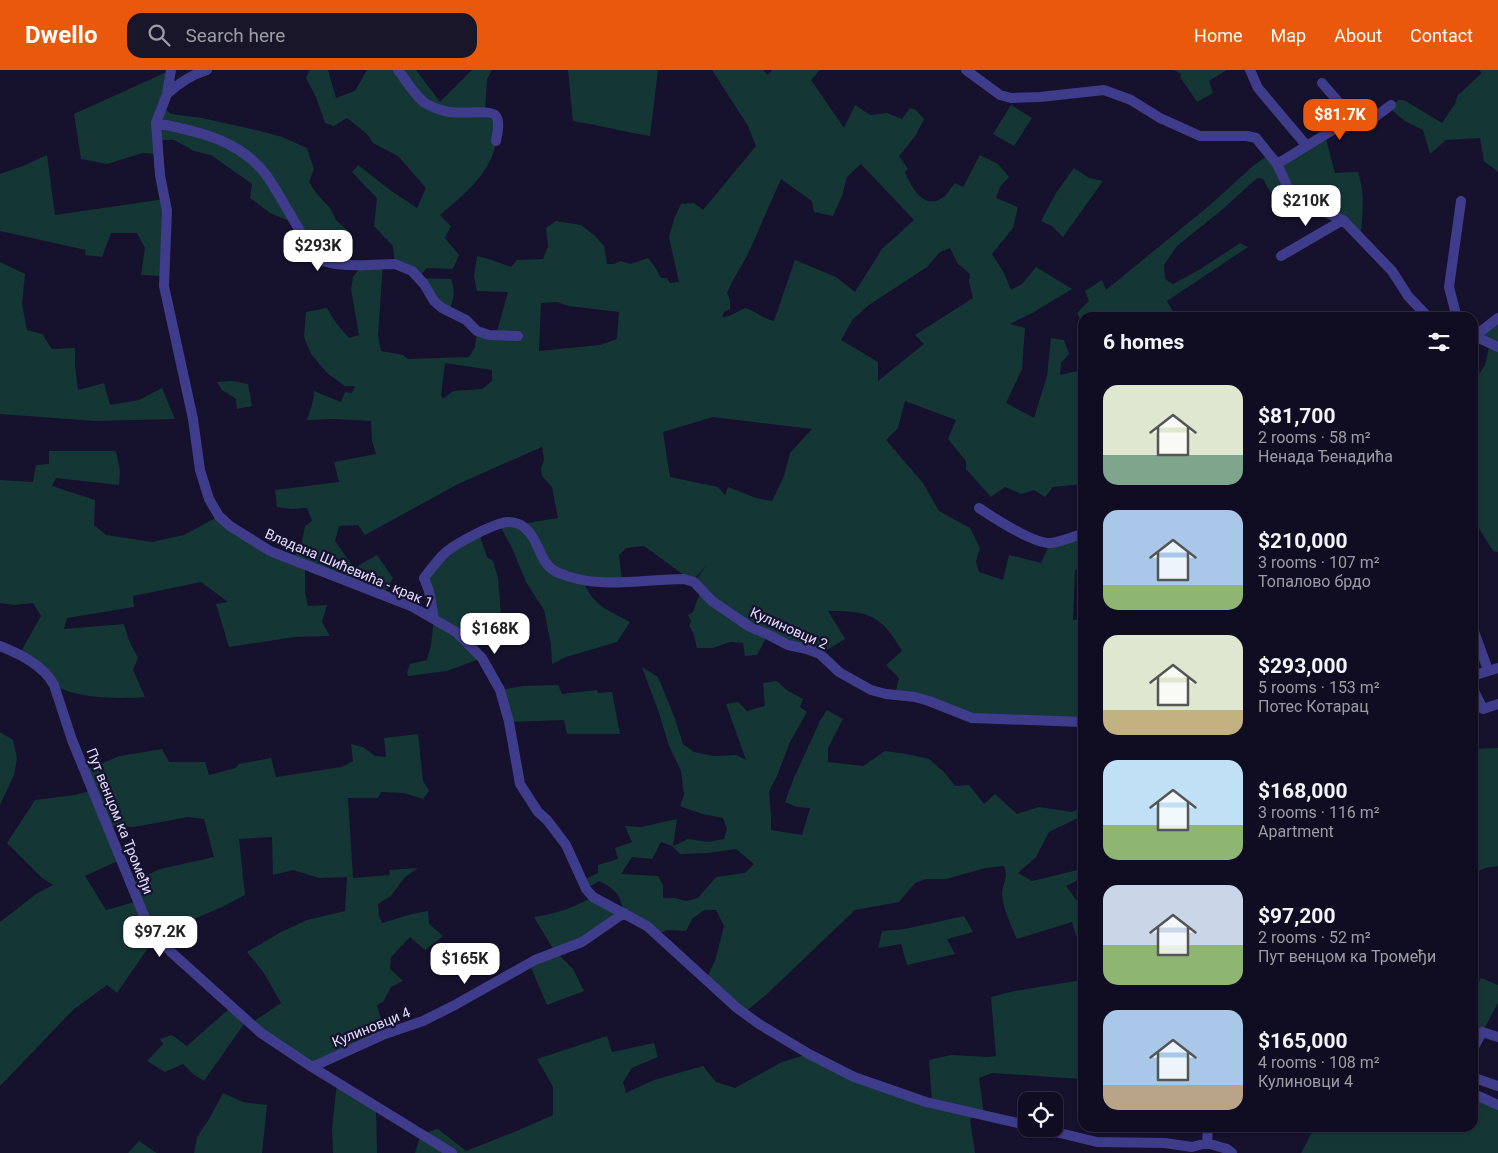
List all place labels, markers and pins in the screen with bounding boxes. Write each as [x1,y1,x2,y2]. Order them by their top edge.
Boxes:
pin: $81.7K [1299,98,1381,141]
pin: $210K [1271,184,1341,227]
pin: $293K [283,230,353,272]
pin: $168K [460,612,530,655]
pin: $97.2K [119,916,201,958]
pin: $165K [430,942,500,985]

